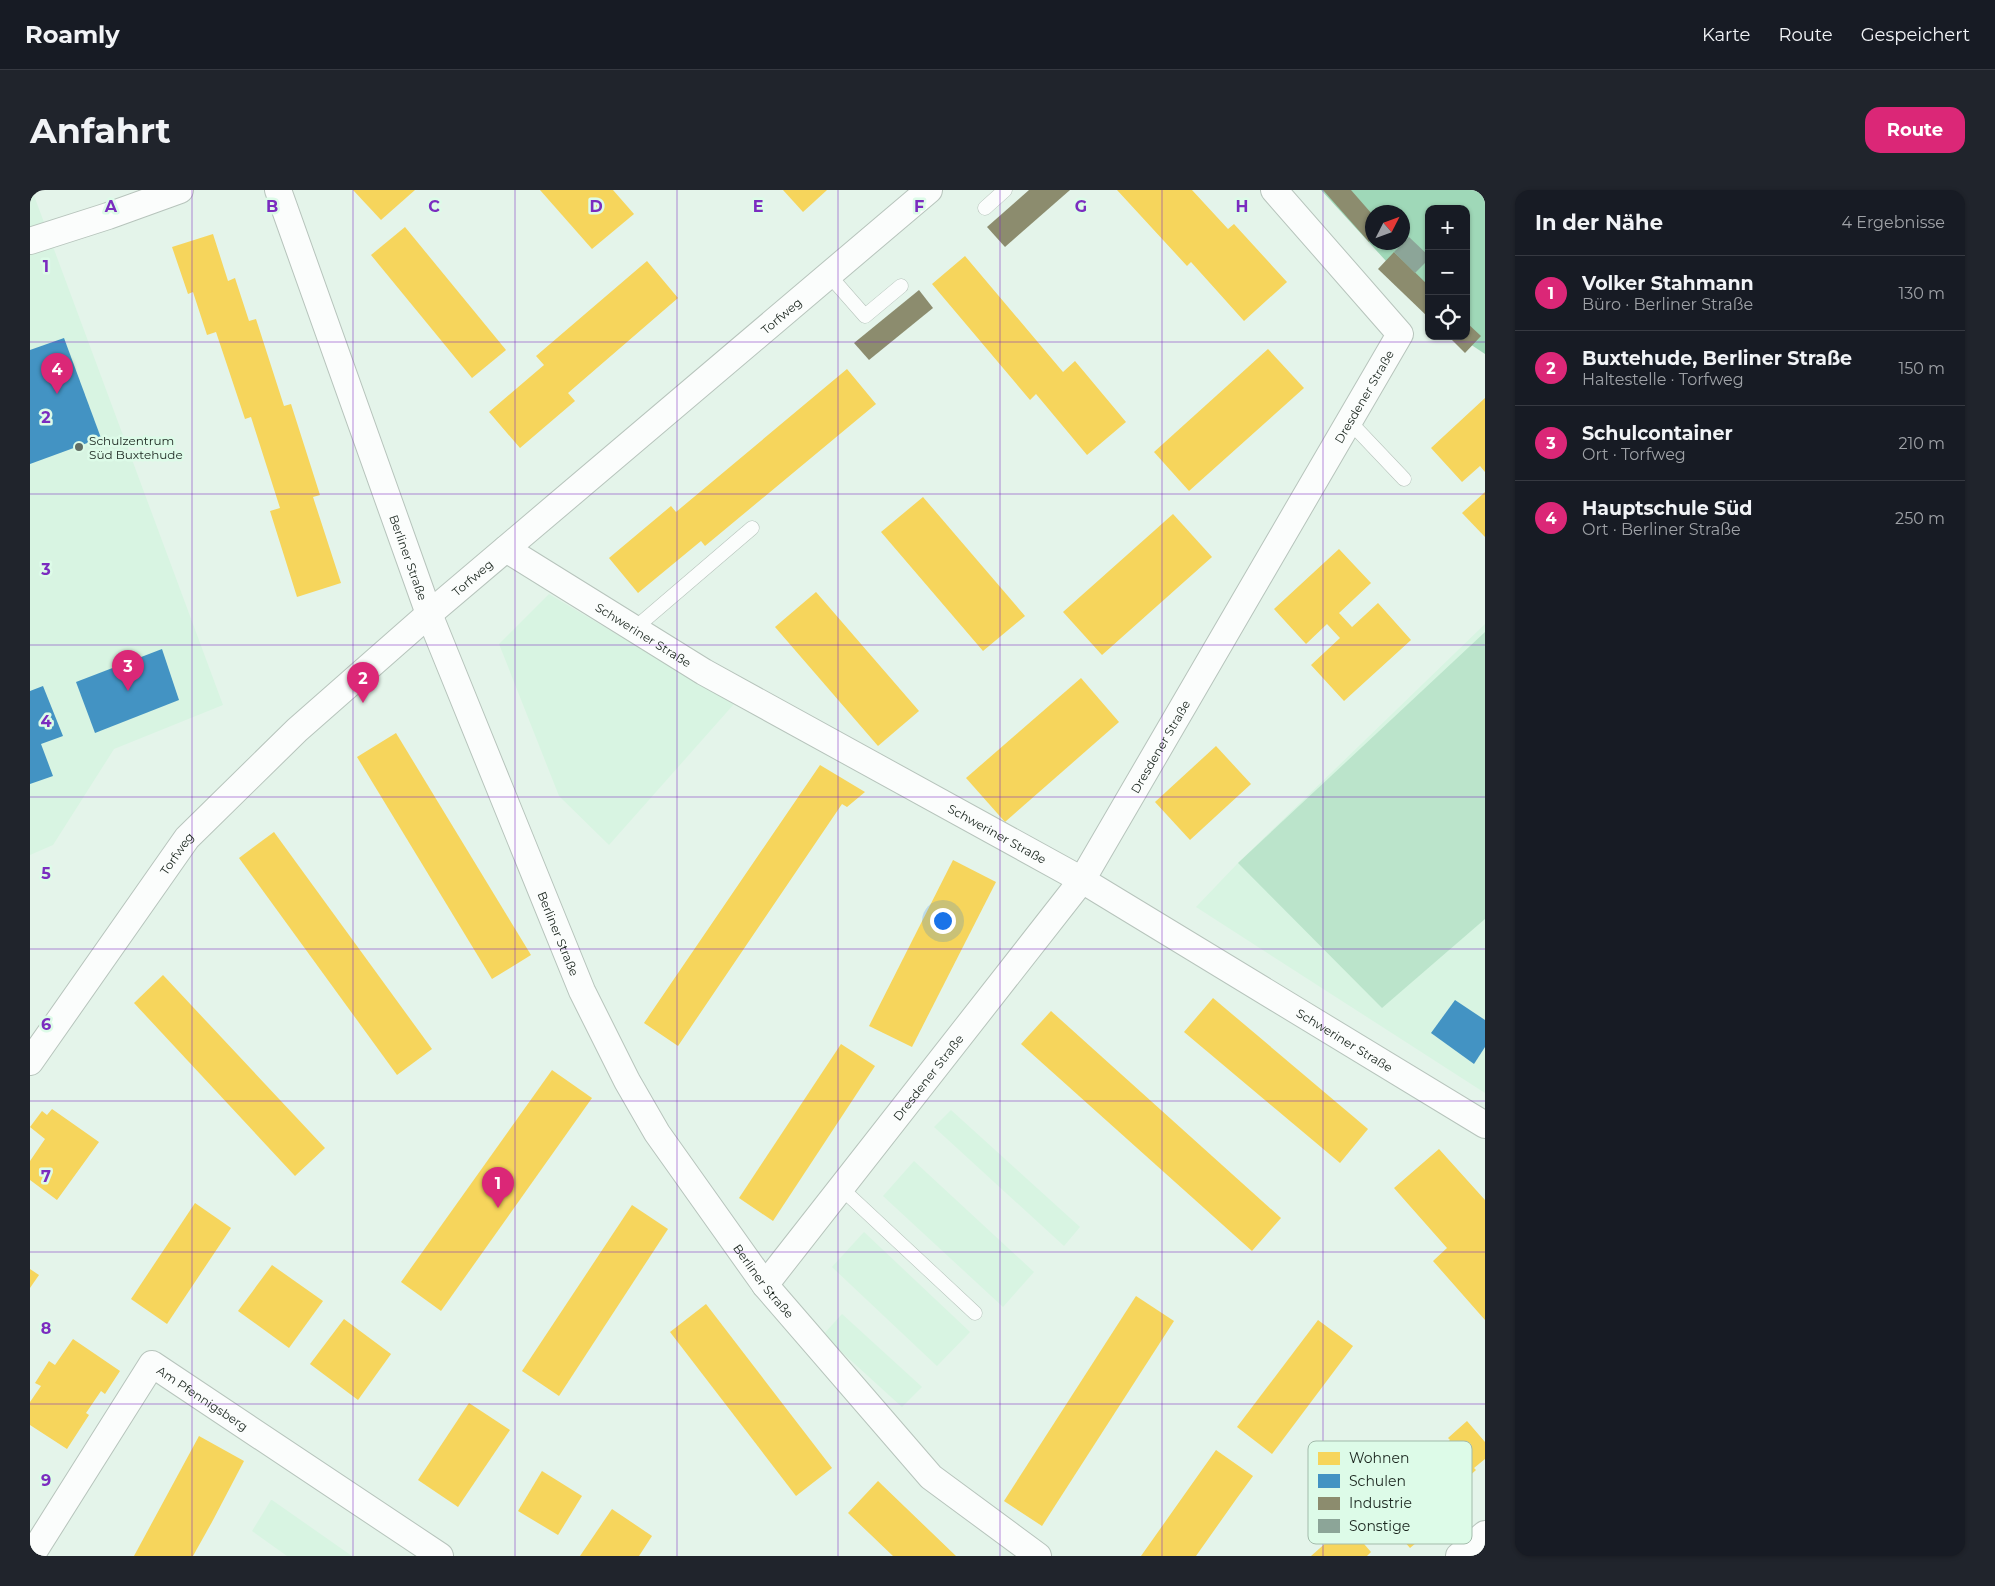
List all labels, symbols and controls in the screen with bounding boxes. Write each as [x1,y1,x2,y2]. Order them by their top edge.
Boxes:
text: Roamly [25,20,120,49]
text: Karte [1702,24,1750,46]
text: Route [1778,24,1833,46]
text: Gespeichert [1861,24,1970,46]
button: Route [1865,107,1965,153]
text: Anfahrt [30,109,171,152]
text: A [104,197,118,216]
text: B [266,197,278,216]
text: C [428,197,440,216]
text: D [589,197,603,216]
text: E [753,197,763,216]
text: F [914,197,924,216]
text: G [1075,197,1087,216]
text: H [1236,197,1248,216]
north arrow [1365,205,1410,250]
map controls [1425,205,1470,340]
button: + [1425,205,1470,250]
text: In der Nähe [1535,210,1663,235]
text: 4 Ergebnisse [1841,213,1945,232]
button: − [1425,250,1470,295]
text: 1 [43,257,49,276]
text: Volker Stahmann [1582,272,1754,295]
text: 1 [1548,284,1554,303]
text: 130 m [1898,284,1945,303]
street label: Torfweg [758,294,804,337]
button: locate [1425,295,1470,340]
text: Büro · Berliner Straße [1582,295,1753,314]
street label: Dresdener Straße [1331,347,1397,446]
text: Buxtehude, Berliner Straße [1582,347,1852,370]
pin: 4 [41,353,73,394]
text: 2 [1546,359,1556,378]
text: 150 m [1898,359,1945,378]
text: Haltestelle · Torfweg [1582,370,1744,389]
text: 2 [41,408,51,427]
text: Schulcontainer [1582,422,1733,445]
place label: Schulzentrum Süd Buxtehude [89,433,183,462]
text: 3 [1546,434,1556,453]
text: 210 m [1898,434,1945,453]
marker: Schulzentrum Süd Buxtehude [73,441,85,453]
text: Ort · Torfweg [1582,445,1686,464]
text: Hauptschule Süd [1582,497,1752,520]
text: 4 [1545,509,1557,528]
text: 250 m [1895,509,1945,528]
street label: Berliner Straße [387,513,431,602]
text: Ort · Berliner Straße [1582,520,1741,539]
street label: Torfweg [449,556,496,599]
text: 3 [40,560,51,579]
street label: Schweriner Straße [593,599,694,670]
pin: 3 [112,650,144,691]
pin: 2 [347,662,379,703]
street label: Dresdener Straße [1127,697,1193,796]
text: 4 [40,712,52,731]
street label: Schweriner Straße [946,800,1049,867]
street label: Torfweg [156,829,196,877]
text: 5 [41,864,51,883]
street label: Berliner Straße [535,889,583,978]
your location [930,908,956,934]
street label: Schweriner Straße [1294,1005,1396,1075]
text: 6 [41,1015,51,1034]
street label: Dresdener Straße [889,1031,966,1123]
text: 7 [41,1167,51,1186]
pin: 1 [482,1167,514,1208]
street label: Berliner Straße [731,1241,797,1321]
text: 8 [41,1319,51,1338]
street label: Am Pfennigsberg [154,1362,251,1434]
legend [1308,1441,1472,1544]
text: Wohnen [1349,1449,1409,1467]
text: 9 [41,1471,51,1490]
text: Schulen [1349,1472,1406,1490]
text: Industrie [1349,1494,1412,1512]
text: Sonstige [1349,1517,1410,1535]

